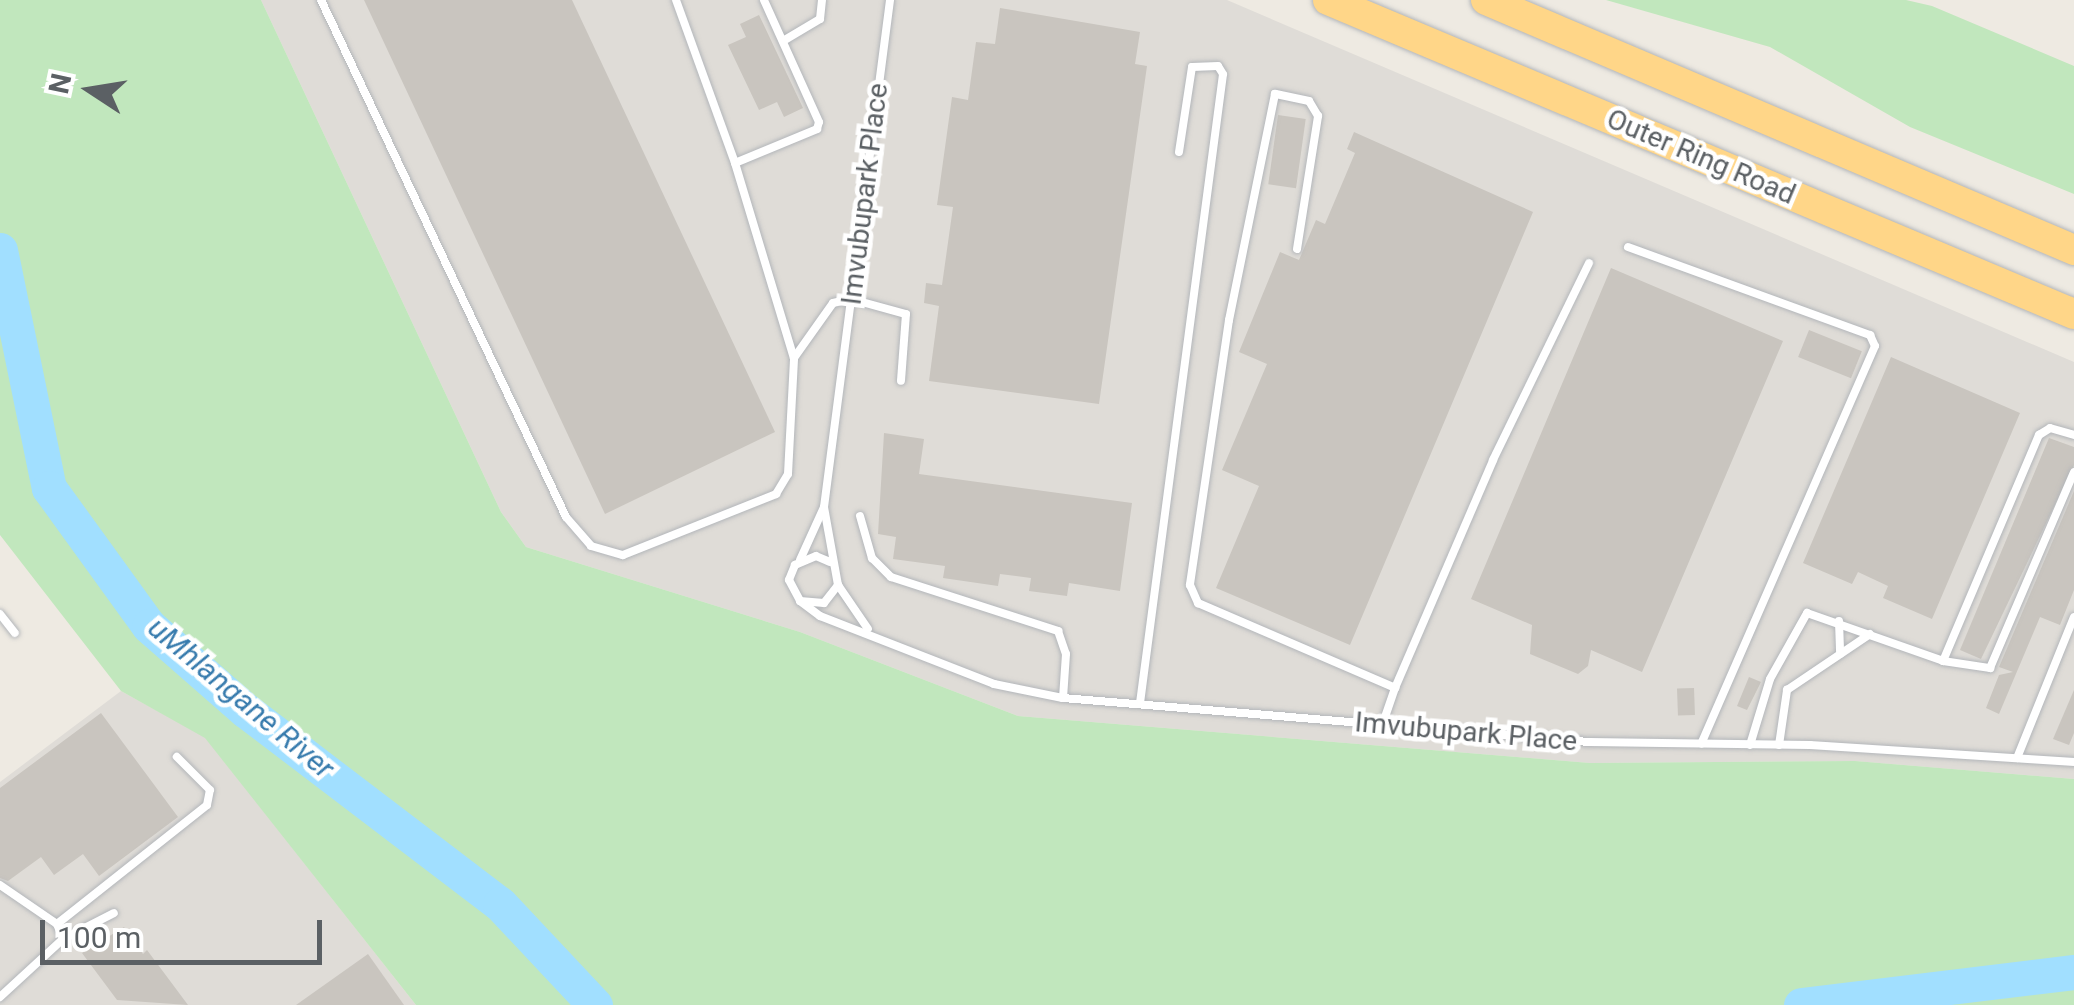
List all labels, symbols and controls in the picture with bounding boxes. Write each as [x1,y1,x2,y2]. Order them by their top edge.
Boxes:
north arrow [40,40,140,140]
text: N [42,71,78,97]
street label: Imvubupark Place [835,81,895,307]
street label: Outer Ring Road [1602,102,1800,212]
water label: uMhlangane River [141,610,341,786]
street label: Imvubupark Place [1353,706,1579,758]
scale bar [45,900,328,962]
text: 100 m [57,920,141,955]

